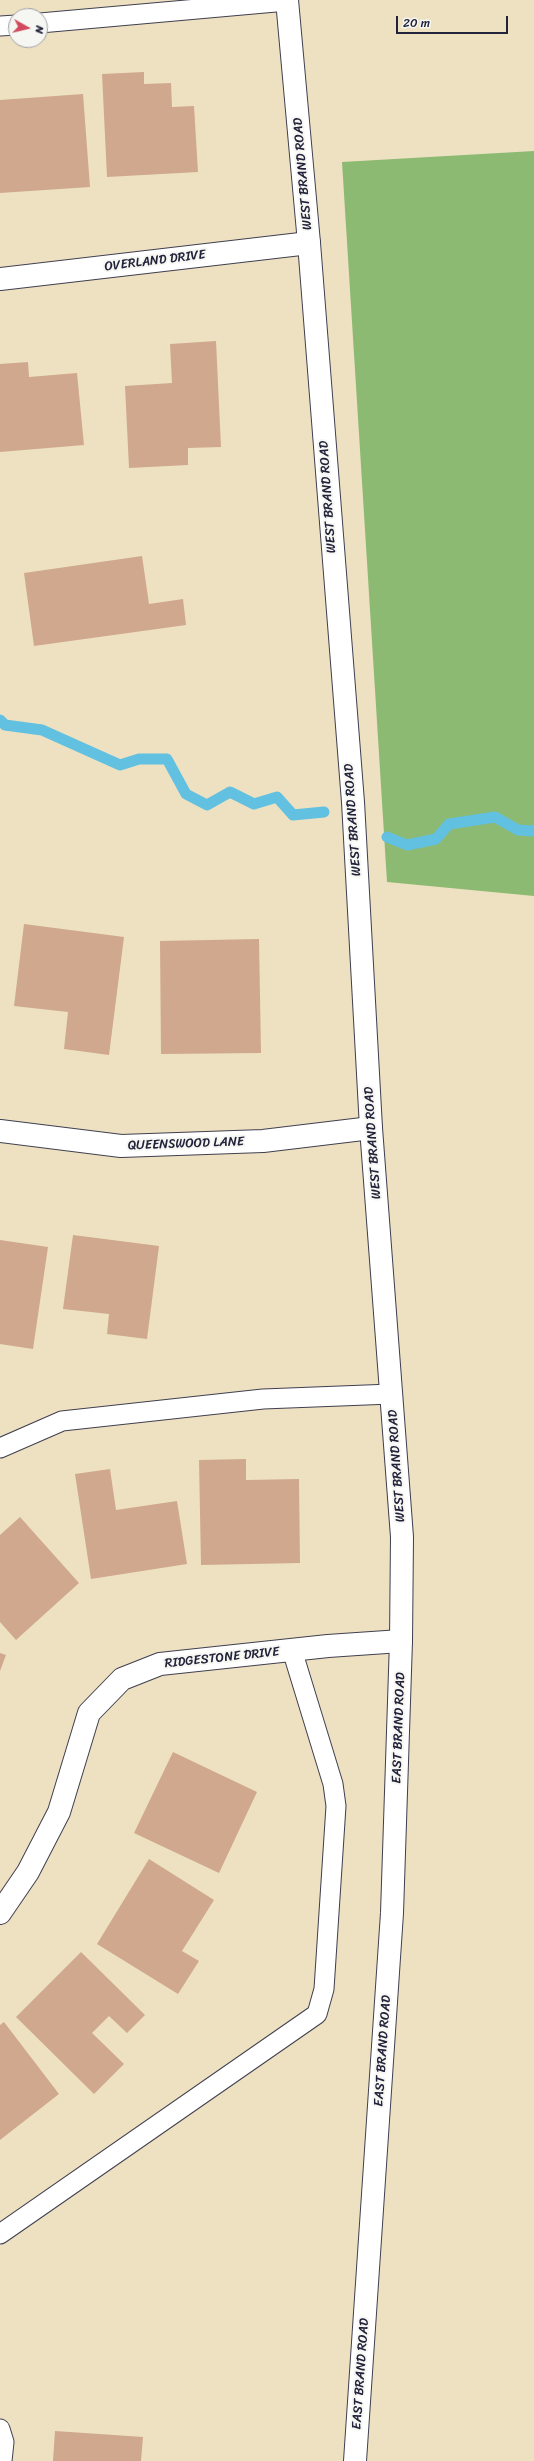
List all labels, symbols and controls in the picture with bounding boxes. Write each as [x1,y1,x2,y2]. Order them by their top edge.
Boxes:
north arrow [8,8,48,48]
scale bar [398,8,510,34]
text: 20 m [403,12,430,34]
text: N [29,25,49,35]
street label: WEST BRAND ROAD [290,117,316,231]
street label: OVERLAND DRIVE [104,247,206,275]
street label: WEST BRAND ROAD [316,440,340,554]
street label: WEST BRAND ROAD [341,763,365,877]
street label: WEST BRAND ROAD [361,1086,385,1200]
street label: QUEENSWOOD LANE [128,1134,244,1154]
street label: WEST BRAND ROAD [385,1409,409,1523]
street label: RIDGESTONE DRIVE [164,1644,280,1672]
street label: EAST BRAND ROAD [389,1672,409,1784]
street label: EAST BRAND ROAD [371,1995,395,2107]
street label: EAST BRAND ROAD [349,2318,373,2430]

